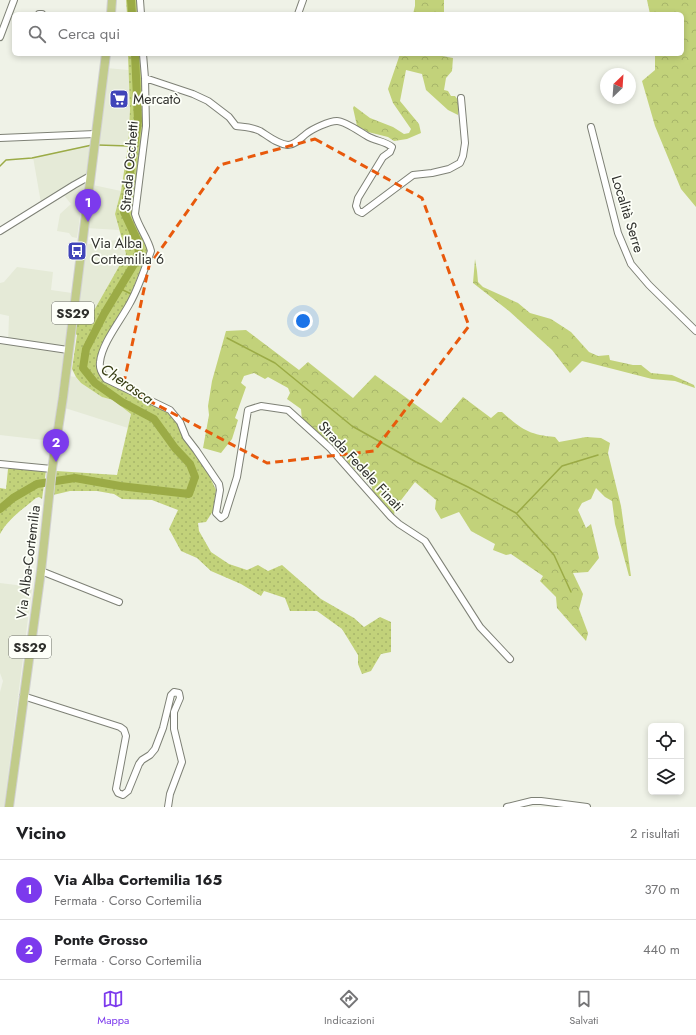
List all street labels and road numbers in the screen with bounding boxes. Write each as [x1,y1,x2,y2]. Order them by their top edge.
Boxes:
street label: Strada Occhetti [115,120,143,212]
street label: Località Serre [607,173,649,255]
road number: SS29 [52,302,94,324]
street label: Strada Fedele Finati [314,416,408,516]
street label: Via Alba-Cortemilia [11,504,45,620]
road number: SS29 [9,636,51,658]

